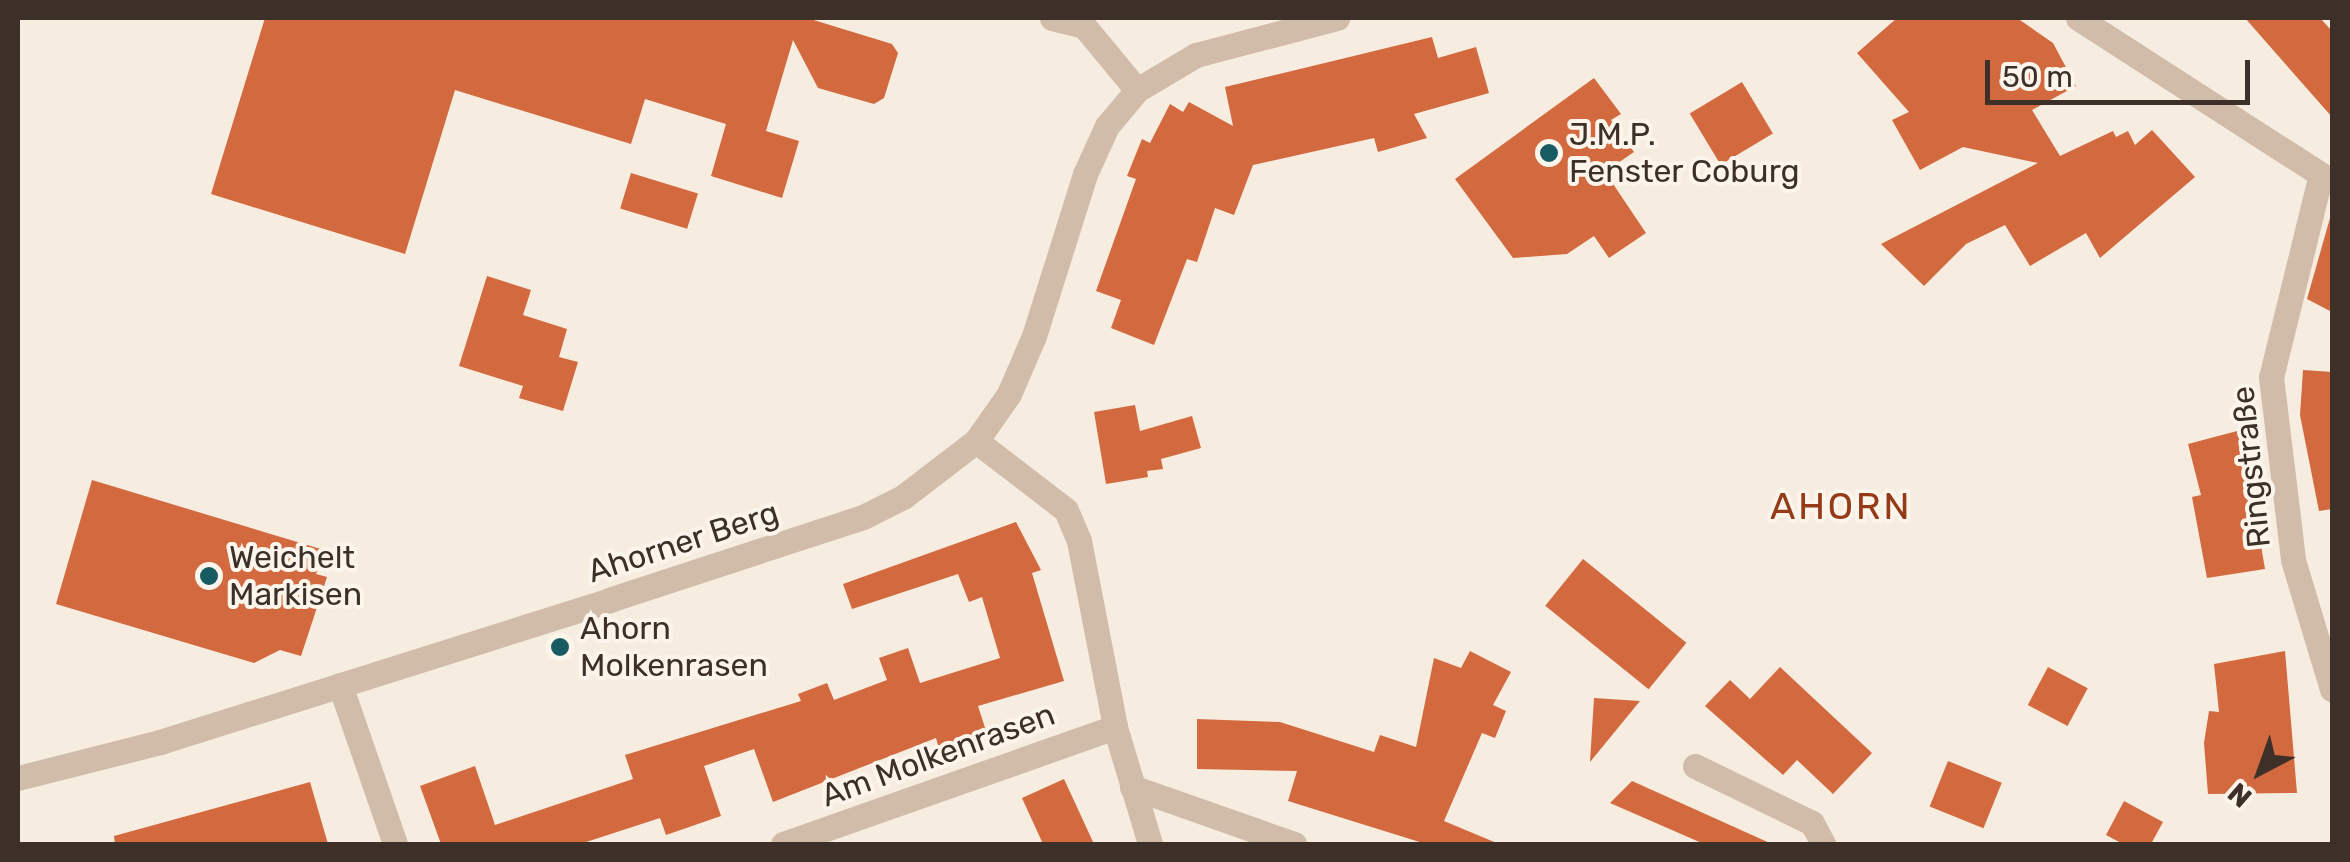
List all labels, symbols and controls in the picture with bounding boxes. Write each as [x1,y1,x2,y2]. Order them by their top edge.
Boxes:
scale bar [1990,40,2255,102]
text: 50 m [2002,59,2073,95]
place label: J.M.P. Fenster Coburg [1569,116,1800,191]
marker: J.M.P. Fenster Coburg [1538,142,1560,164]
street label: Ringstraße [2223,384,2279,550]
district label: AHORN [1770,484,1912,530]
street label: Ahorner Berg [582,493,784,591]
place label: Weichelt Markisen [229,539,362,614]
marker: Weichelt Markisen [198,565,220,587]
place label: Ahorn Molkenrasen [580,610,768,685]
marker: Ahorn Molkenrasen [549,636,571,658]
street label: Am Molkenrasen [816,695,1060,815]
north arrow [2210,722,2310,822]
text: N [2222,776,2258,814]

